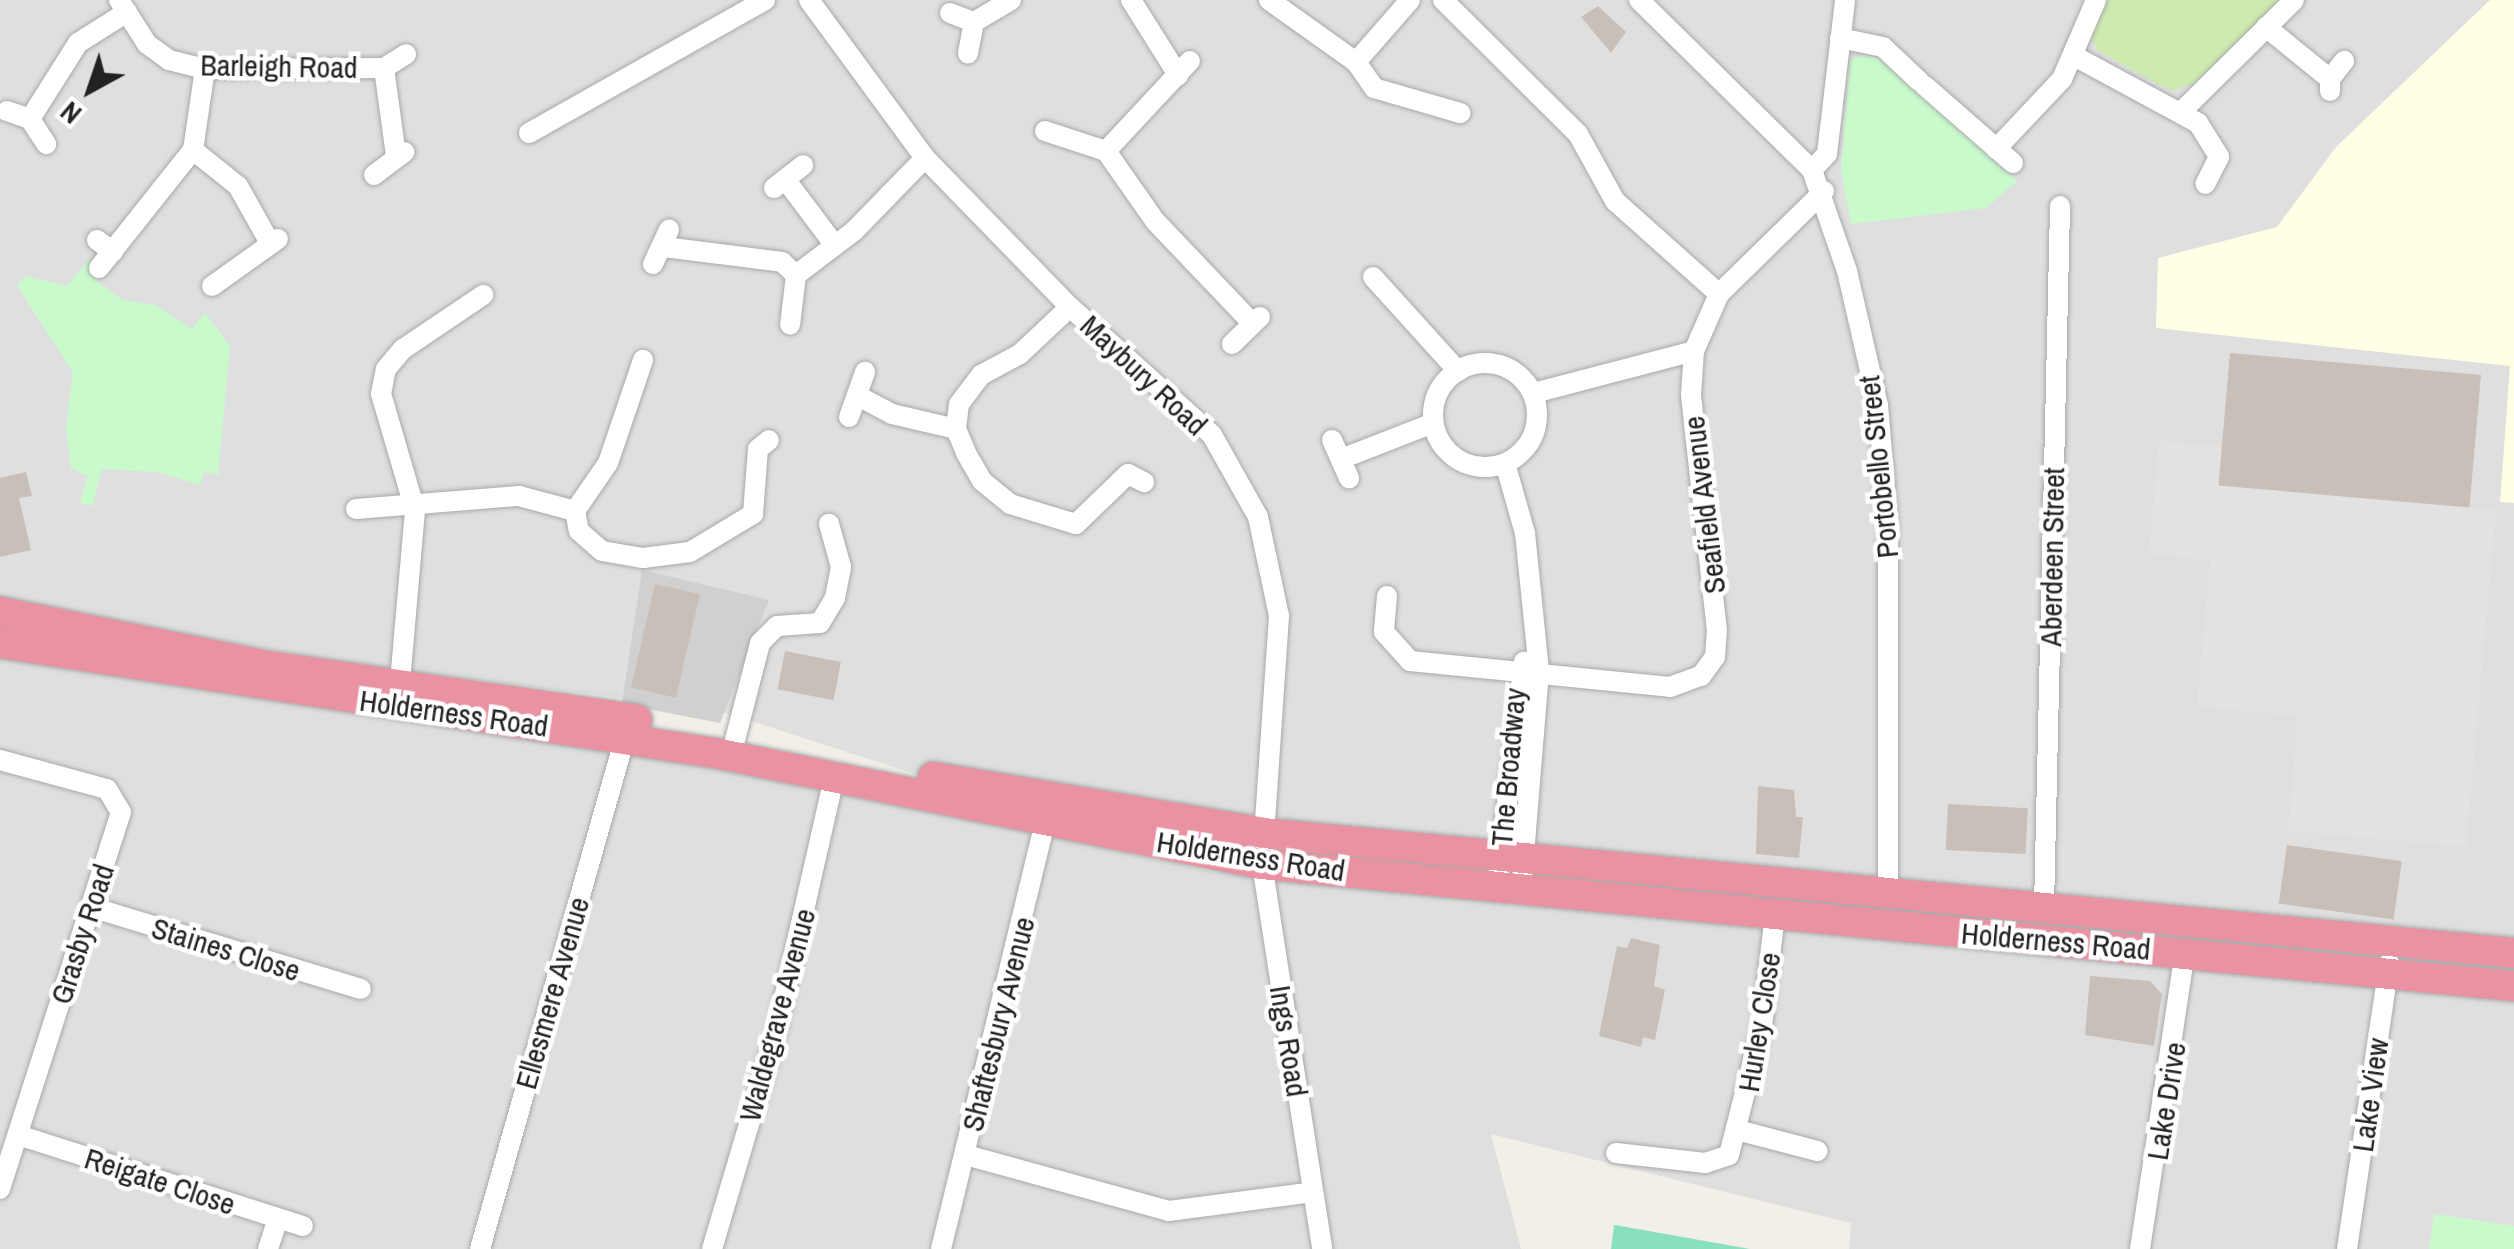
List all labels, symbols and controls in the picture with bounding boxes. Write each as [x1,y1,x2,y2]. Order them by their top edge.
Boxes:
north arrow [40,40,140,140]
street label: Barleigh Road [200,47,358,85]
text: N [52,93,89,133]
street label: Maybury Road [1073,307,1215,443]
street label: Portobello Street [1851,374,1905,560]
street label: Seafield Avenue [1675,413,1733,597]
street label: Aberdeen Street [2032,467,2072,647]
street label: Holderness Road [357,682,551,744]
street label: The Broadway [1483,686,1533,848]
street label: Holderness Road [1154,823,1348,889]
street label: Grasby Road [42,860,122,1008]
street label: Ellesmere Avenue [507,892,597,1094]
street label: Waldegrave Avenue [731,904,823,1126]
street label: Staines Close [148,909,304,989]
street label: Shaftesbury Avenue [954,912,1042,1136]
street label: Holderness Road [1960,915,2152,967]
street label: Hurley Close [1730,950,1788,1094]
street label: Ings Road [1262,983,1316,1099]
street label: Lake View [2344,1036,2396,1154]
street label: Lake Drive [2139,1039,2193,1163]
street label: Reigate Close [80,1140,240,1222]

